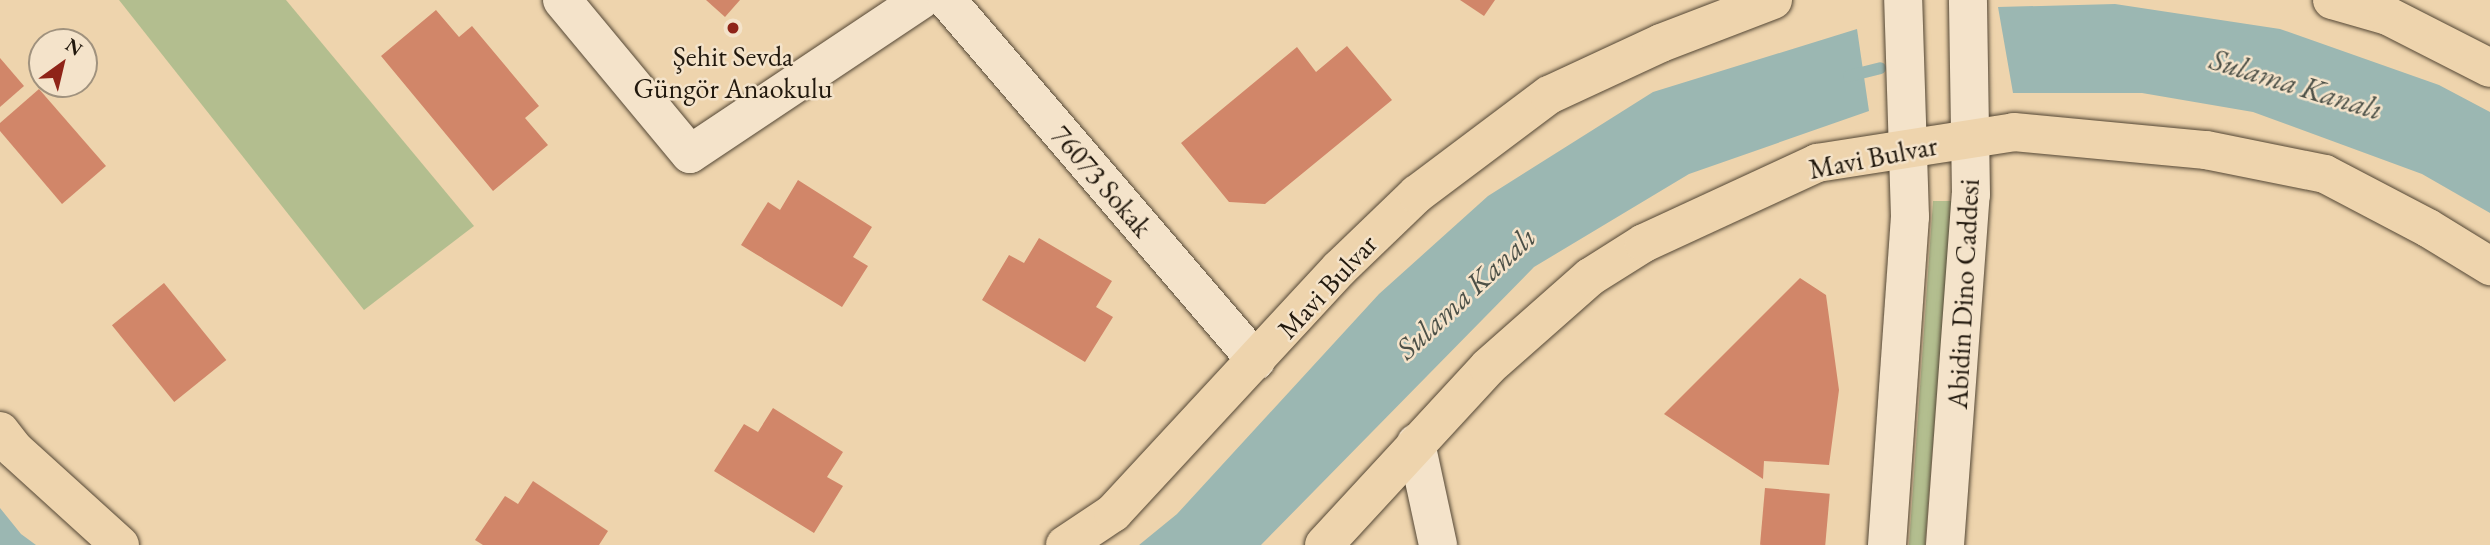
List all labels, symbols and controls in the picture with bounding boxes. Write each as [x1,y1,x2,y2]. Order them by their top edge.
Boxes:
marker: Şehit Sevda Güngör Anaokulu [725,20,741,36]
north arrow [28,28,98,98]
text: N [61,32,87,61]
place label: Şehit Sevda Güngör Anaokulu [633,39,833,105]
water label: Sulama Kanalı [2206,42,2386,128]
street label: 76073 Sokak [1044,118,1160,244]
street label: Mavi Bulvar [1806,128,1940,186]
street label: Abidin Dino Caddesi [1940,178,1986,410]
water label: Sulama Kanalı [1389,219,1543,367]
street label: Mavi Bulvar [1270,227,1384,345]

